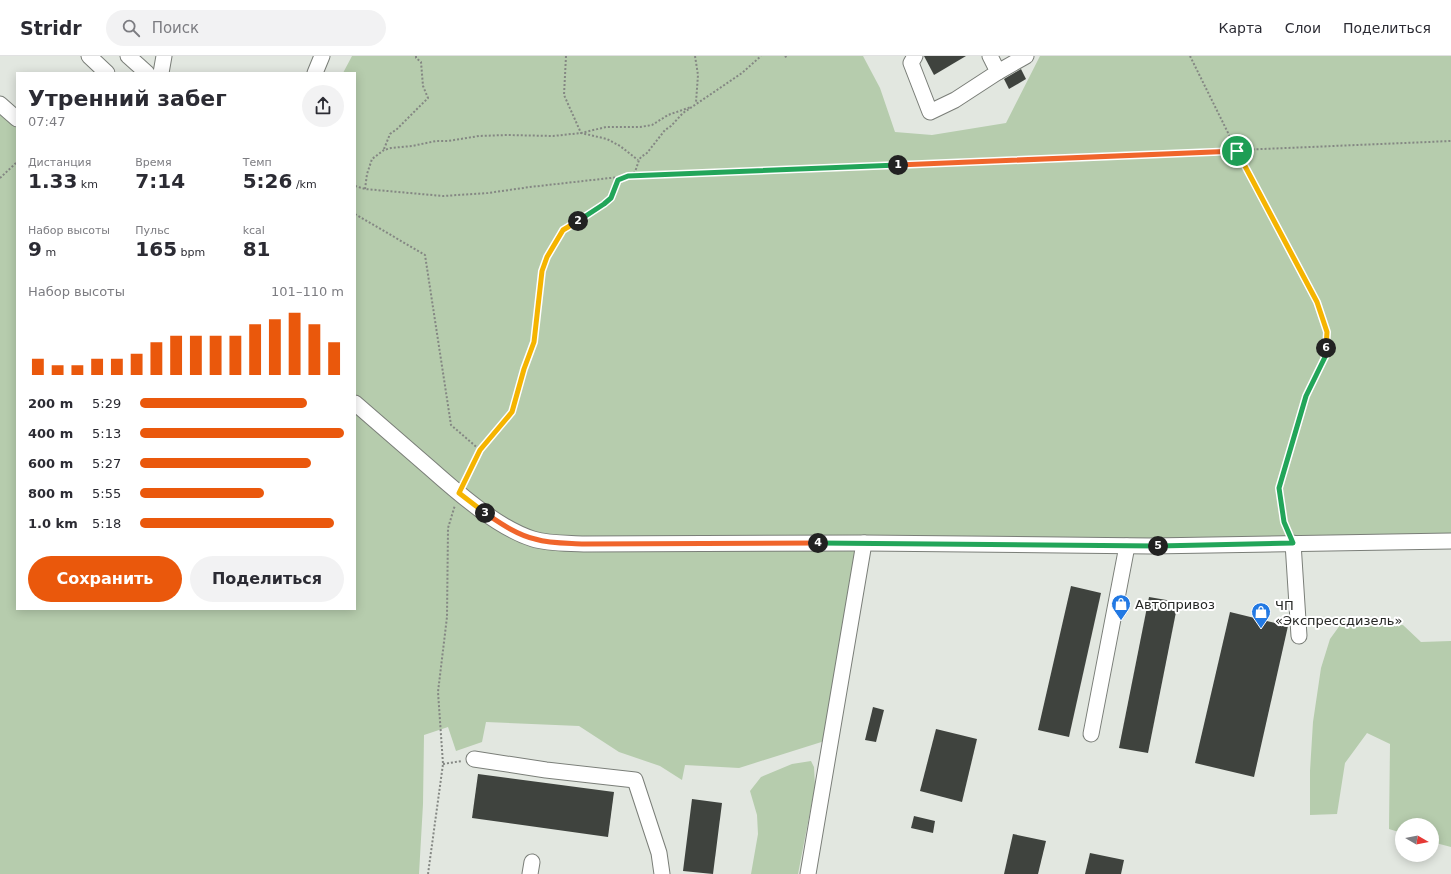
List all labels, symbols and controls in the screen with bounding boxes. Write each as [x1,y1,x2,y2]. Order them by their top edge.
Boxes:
search box [106,10,386,46]
text: Stridr [20,17,82,39]
icon: search [120,17,142,39]
text: Поиск [152,19,199,37]
text: Карта [1219,20,1263,36]
text: Слои [1285,20,1321,36]
text: Поделиться [1343,20,1431,36]
button: share [302,85,344,127]
text: Утренний забег [28,86,227,111]
text: 07:47 [28,114,65,129]
pin [1220,134,1254,168]
icon: arrive [1226,140,1248,162]
pin: 1 [888,155,908,175]
text: Дистанция [28,156,91,169]
text: Время [135,156,172,169]
text: Темп [243,156,272,169]
text: 1 [894,158,902,171]
text: 1.33 [28,169,77,193]
text: 7:14 [135,169,185,193]
text: 5:26 [243,169,292,193]
text: km [77,178,98,191]
text: /km [292,178,317,191]
pin: 2 [568,211,588,231]
text: 2 [574,214,582,227]
text: Набор высоты [28,224,110,237]
text: Пульс [135,224,170,237]
text: kcal [243,224,265,237]
text: 9 [28,237,42,261]
text: 165 [135,237,177,261]
text: 81 [243,237,271,261]
text: m [42,246,56,259]
text: bpm [177,246,205,259]
text: Набор высоты [28,284,125,299]
text: 101–110 m [271,284,344,299]
pin: 6 [1316,338,1336,358]
text: 6 [1322,341,1330,354]
text: 200 m [28,396,73,411]
text: 5:29 [92,396,121,411]
text: 400 m [28,426,73,441]
text: 5:13 [92,426,121,441]
text: 600 m [28,456,73,471]
text: 5:27 [92,456,121,471]
text: 800 m [28,486,73,501]
text: 5:55 [92,486,121,501]
pin: 3 [475,503,495,523]
text: 3 [481,506,489,519]
text: 1.0 km [28,516,78,531]
text: 5:18 [92,516,121,531]
pin: 4 [808,533,828,553]
text: 4 [814,536,822,549]
pin: 5 [1148,536,1168,556]
text: 5 [1154,539,1162,552]
button: Сохранить [28,556,182,602]
button: Поделиться [190,556,344,602]
shop icon: Автопривоз [1110,593,1132,621]
place label: Автопривоз [1135,597,1215,612]
place label: ЧП «Экспрессдизель» [1275,598,1402,628]
shop icon: ЧП «Экспрессдизель» [1250,601,1272,629]
north arrow [1395,818,1439,862]
map controls [1395,818,1439,862]

